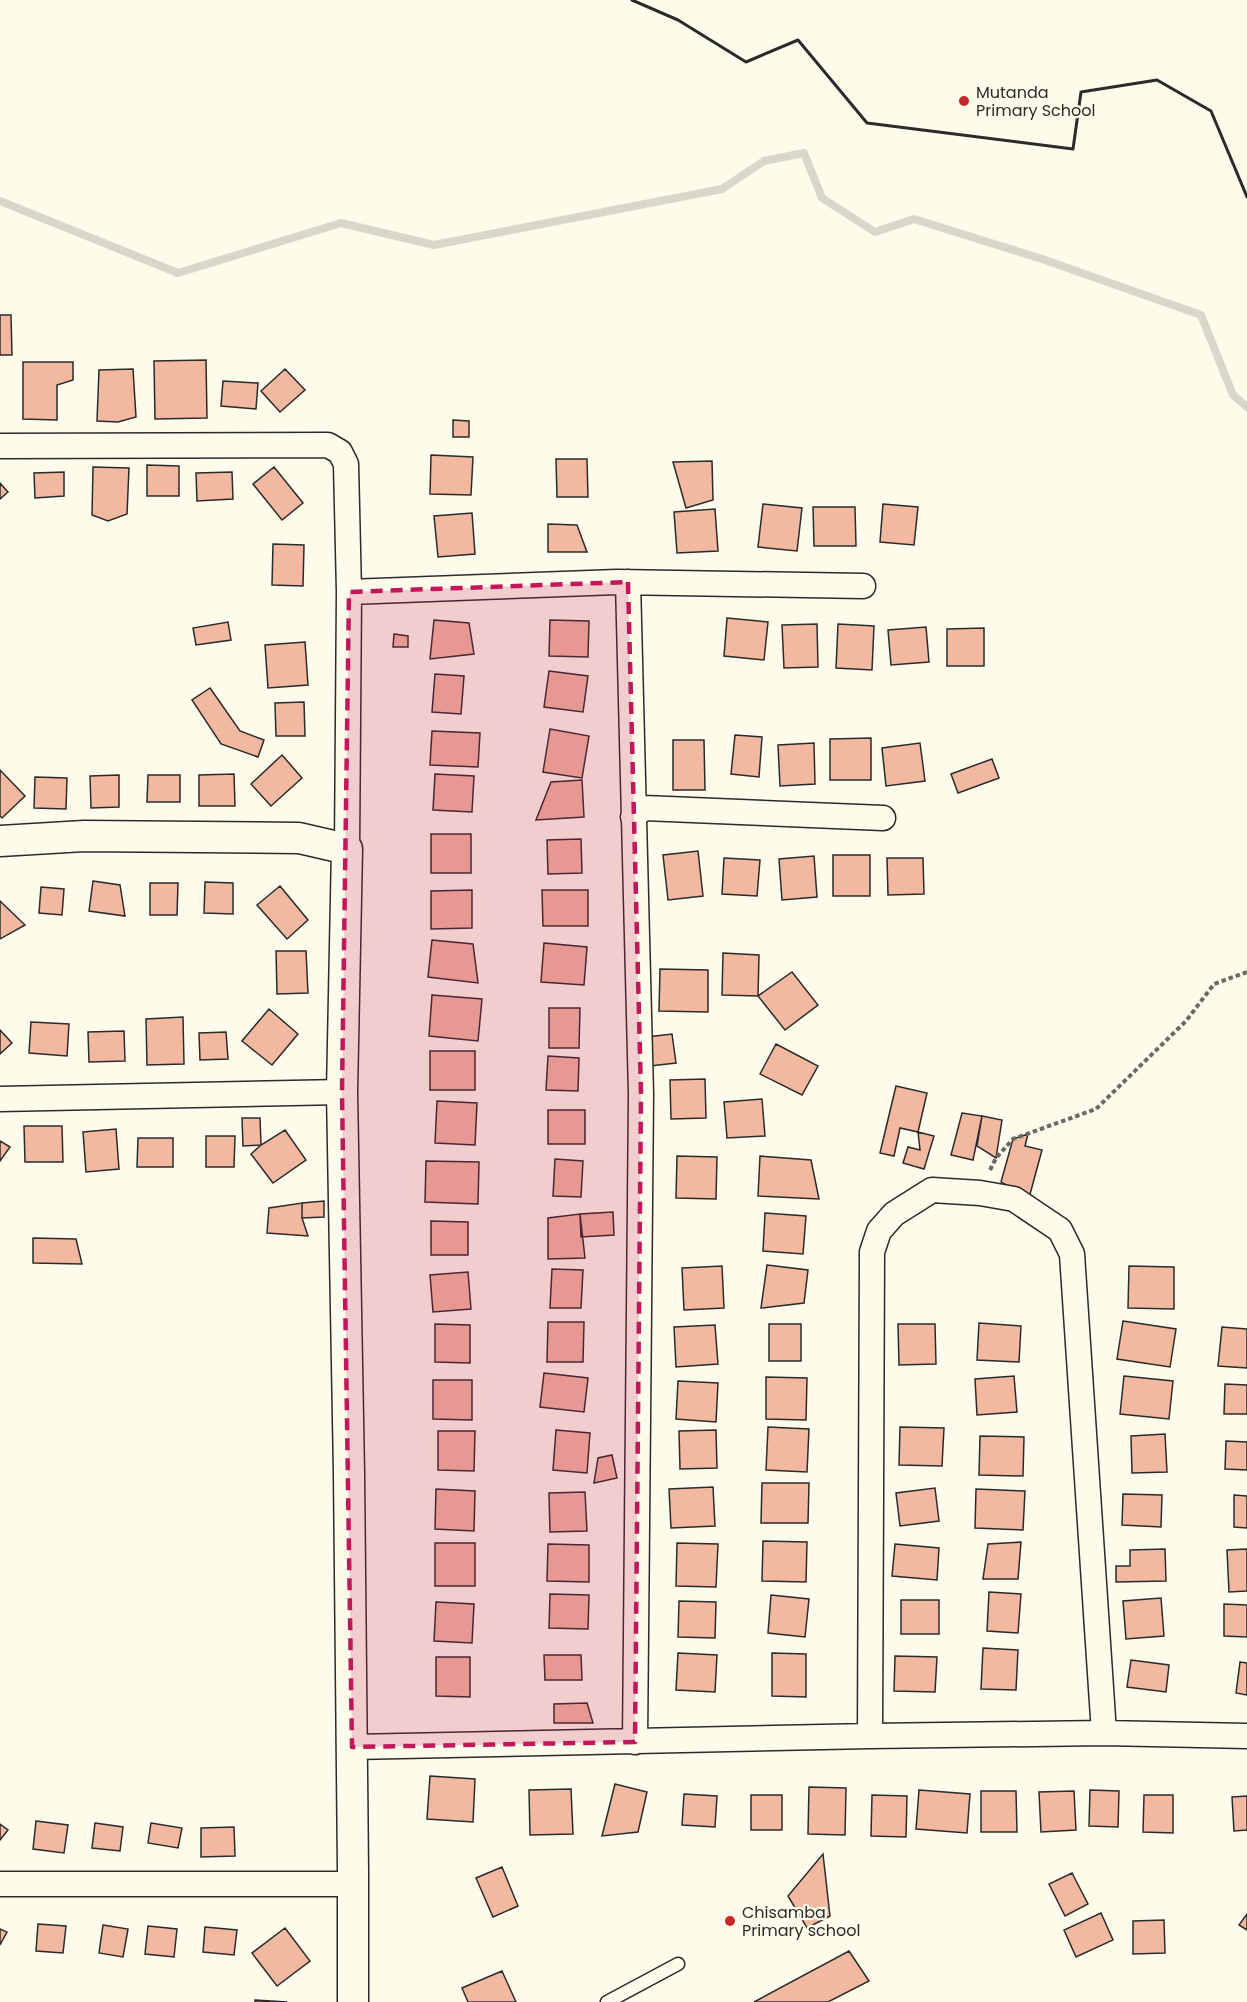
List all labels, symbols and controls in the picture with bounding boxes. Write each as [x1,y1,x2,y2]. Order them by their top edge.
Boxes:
place label: Mutanda Primary School [976,81,1095,122]
marker: Mutanda Primary School [957,94,971,108]
place label: Chisamba Primary school [742,1901,860,1942]
marker: Chisamba Primary school [723,1914,737,1928]

